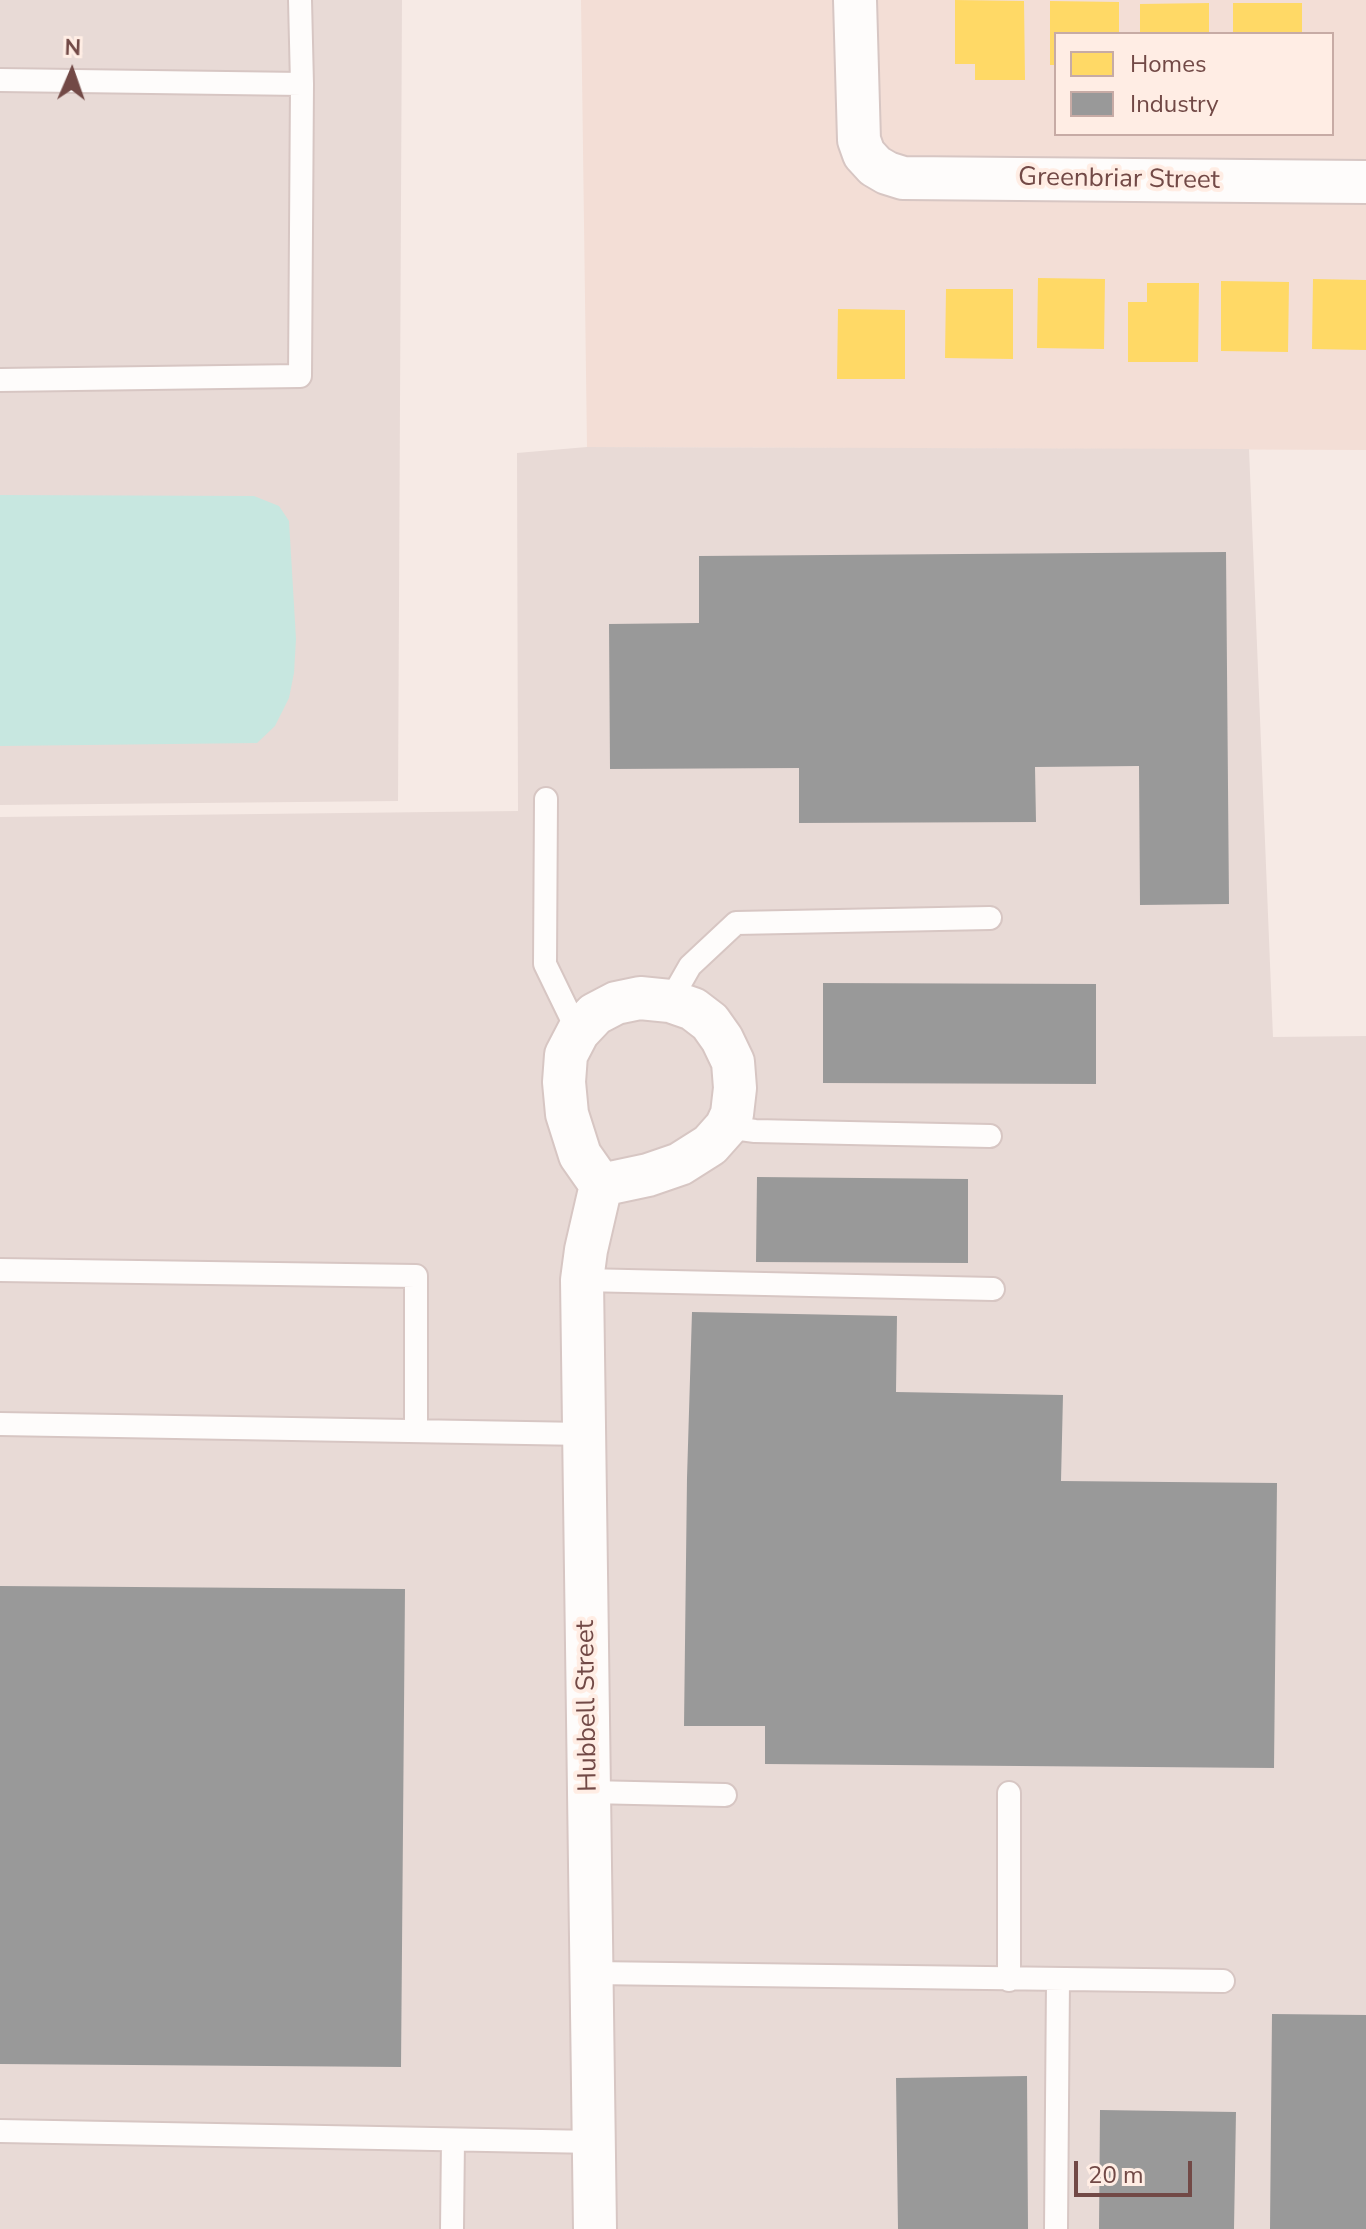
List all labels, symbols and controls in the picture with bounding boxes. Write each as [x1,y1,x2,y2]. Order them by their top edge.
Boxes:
north arrow [32,32,112,112]
legend [1054,32,1334,136]
text: N [64,33,82,63]
text: Homes [1130,48,1206,80]
text: Industry [1130,88,1219,120]
street label: Greenbriar Street [1018,163,1220,197]
street label: Hubbell Street [571,1620,605,1792]
scale bar [1078,2145,1196,2195]
text: 20 m [1088,2159,1144,2191]

